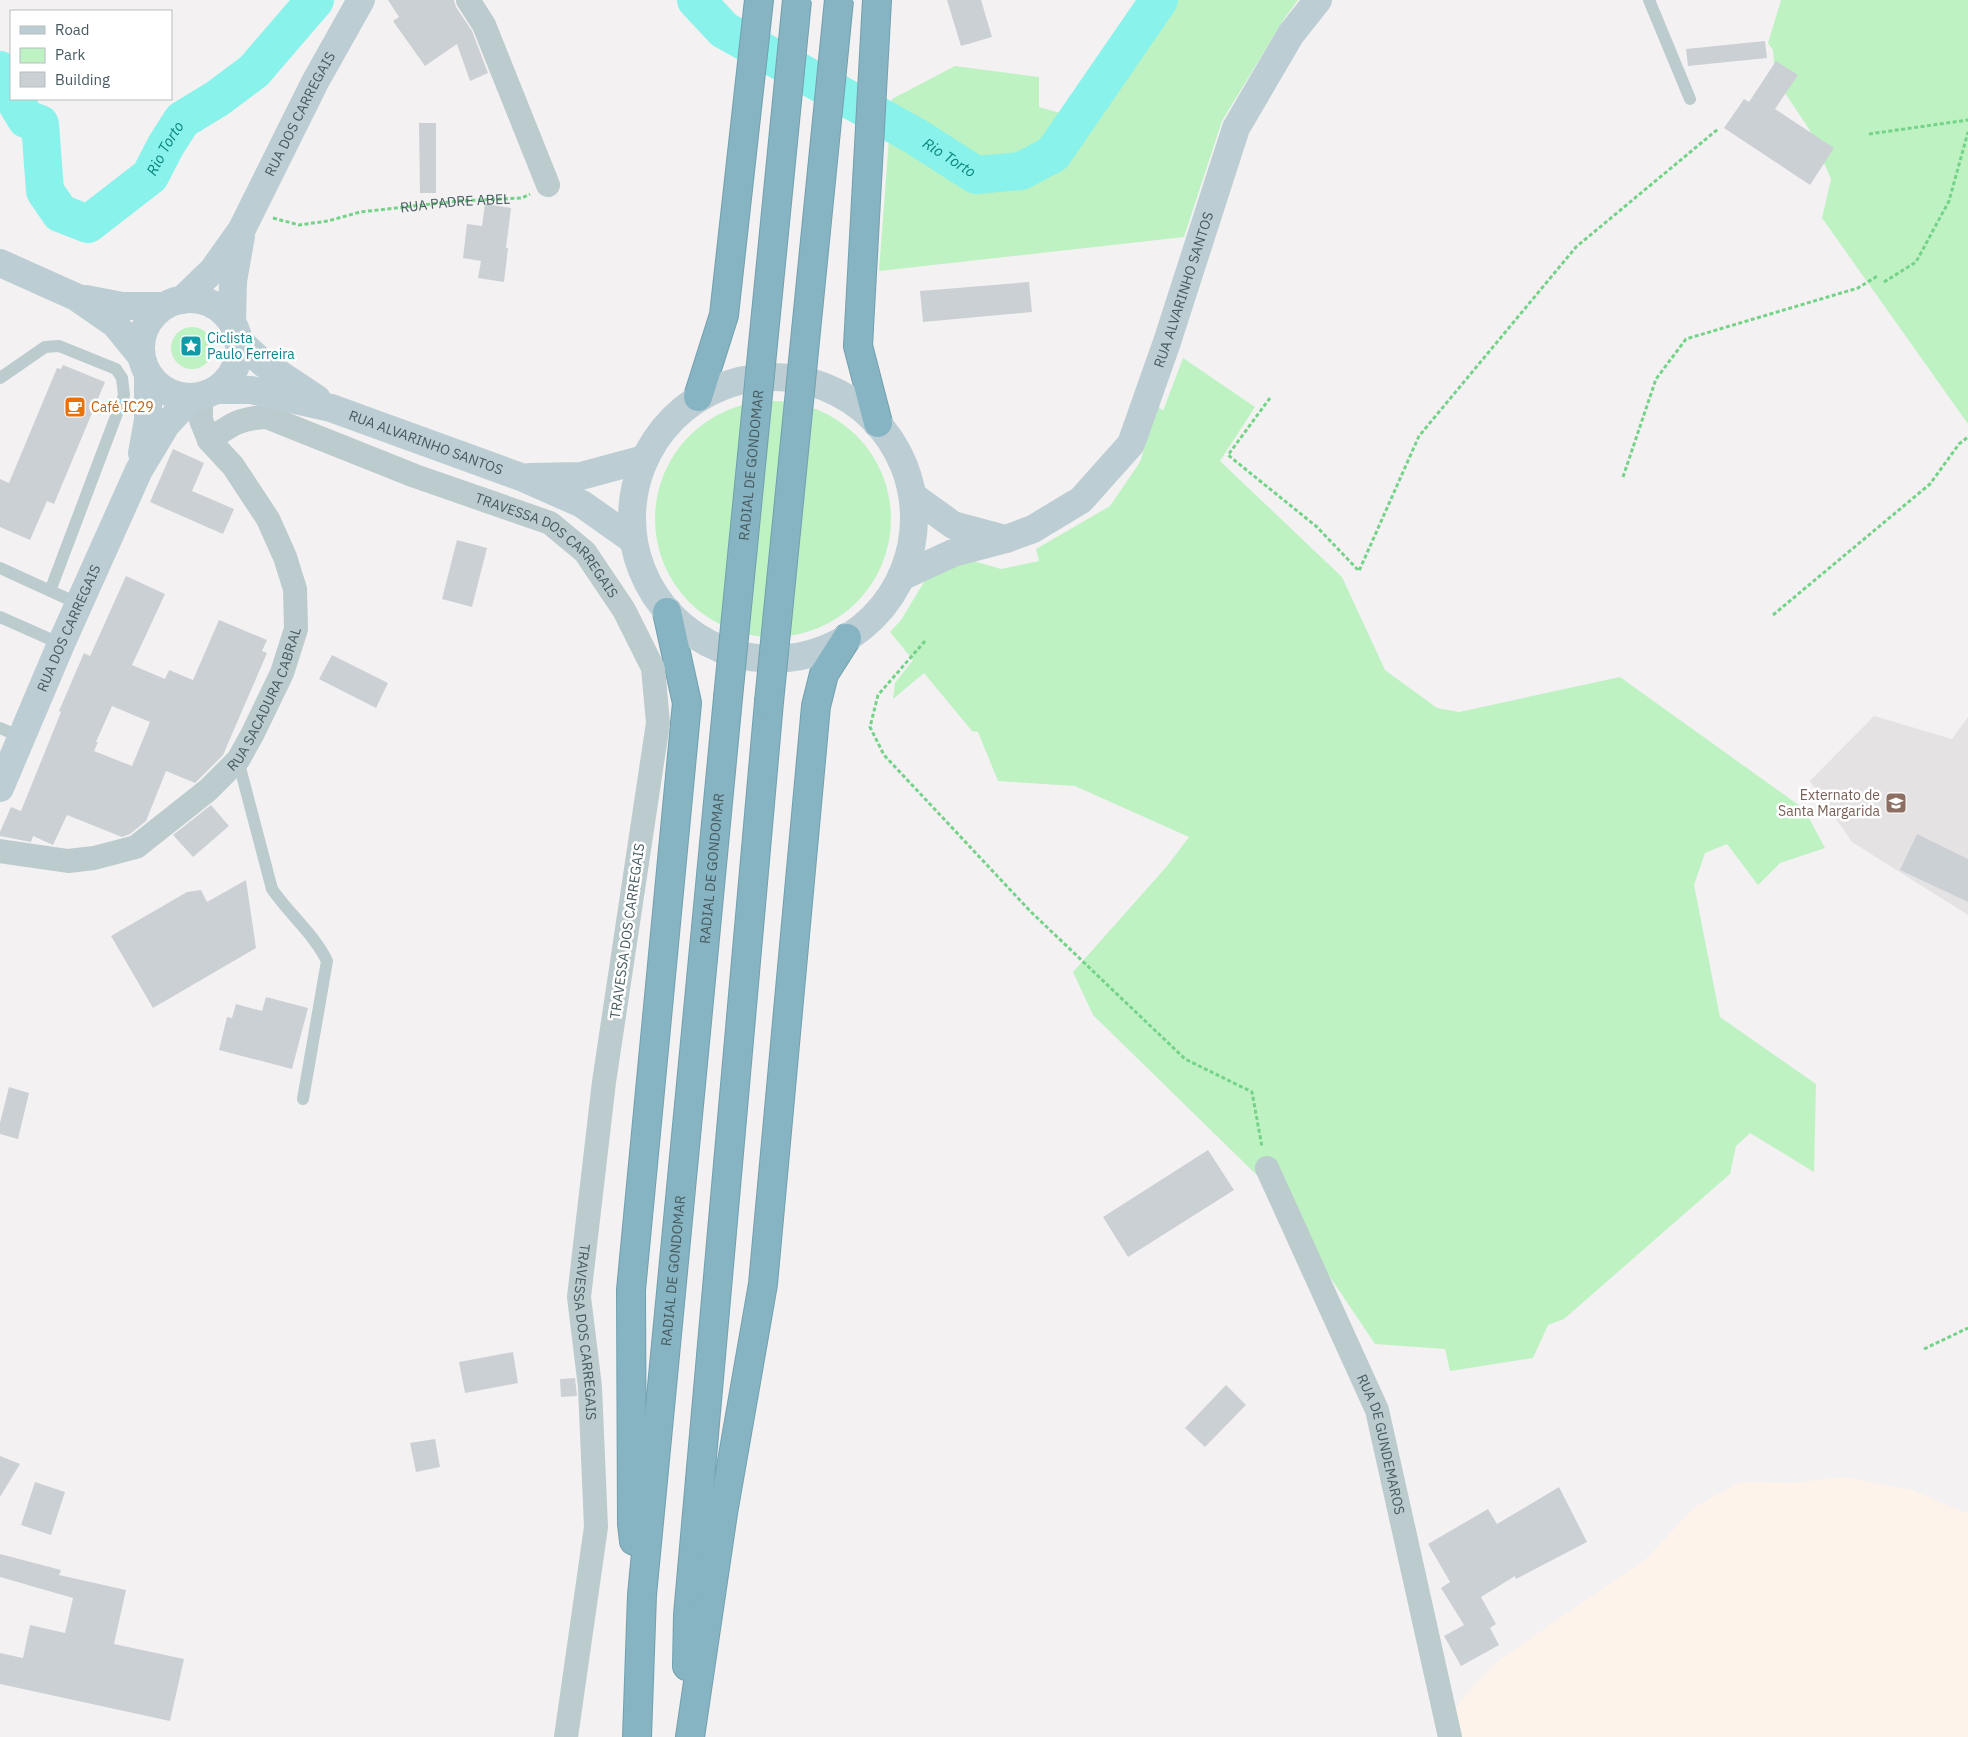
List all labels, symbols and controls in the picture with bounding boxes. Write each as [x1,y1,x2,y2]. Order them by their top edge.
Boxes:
legend [10,10,172,100]
text: Road [55,20,90,39]
text: Park [55,45,85,64]
street label: RUA DOS CARREGAIS [261,49,339,179]
text: Building [55,70,110,89]
water label: Rio Torto [142,117,188,179]
water label: Rio Torto [919,133,980,181]
street label: RUA PADRE ABEL [399,190,511,216]
street label: RUA ALVARINHO SANTOS [1150,210,1217,370]
place label: Ciclista Paulo Ferreira [207,329,295,363]
place icon: Ciclista Paulo Ferreira [179,334,203,358]
street label: RADIAL DE GONDOMAR [735,389,767,541]
cafe icon: Café IC29 [63,395,87,419]
place label: Café IC29 [91,398,154,416]
street label: RUA ALVARINHO SANTOS [346,406,506,479]
street label: TRAVESSA DOS CARREGAIS [473,489,622,601]
street label: RUA DOS CARREGAIS [33,562,105,695]
street label: RUA SACADURA CABRAL [223,625,305,775]
place label: Externato de Santa Margarida [1778,786,1881,820]
school or university icon: Externato de Santa Margarida [1884,791,1908,815]
street label: RADIAL DE GONDOMAR [695,792,728,945]
street label: TRAVESSA DOS CARREGAIS [606,842,648,1020]
street label: RADIAL DE GONDOMAR [657,1194,689,1347]
street label: TRAVESSA DOS CARREGAIS [570,1243,600,1421]
street label: RUA DE GUNDEMAROS [1353,1371,1409,1516]

